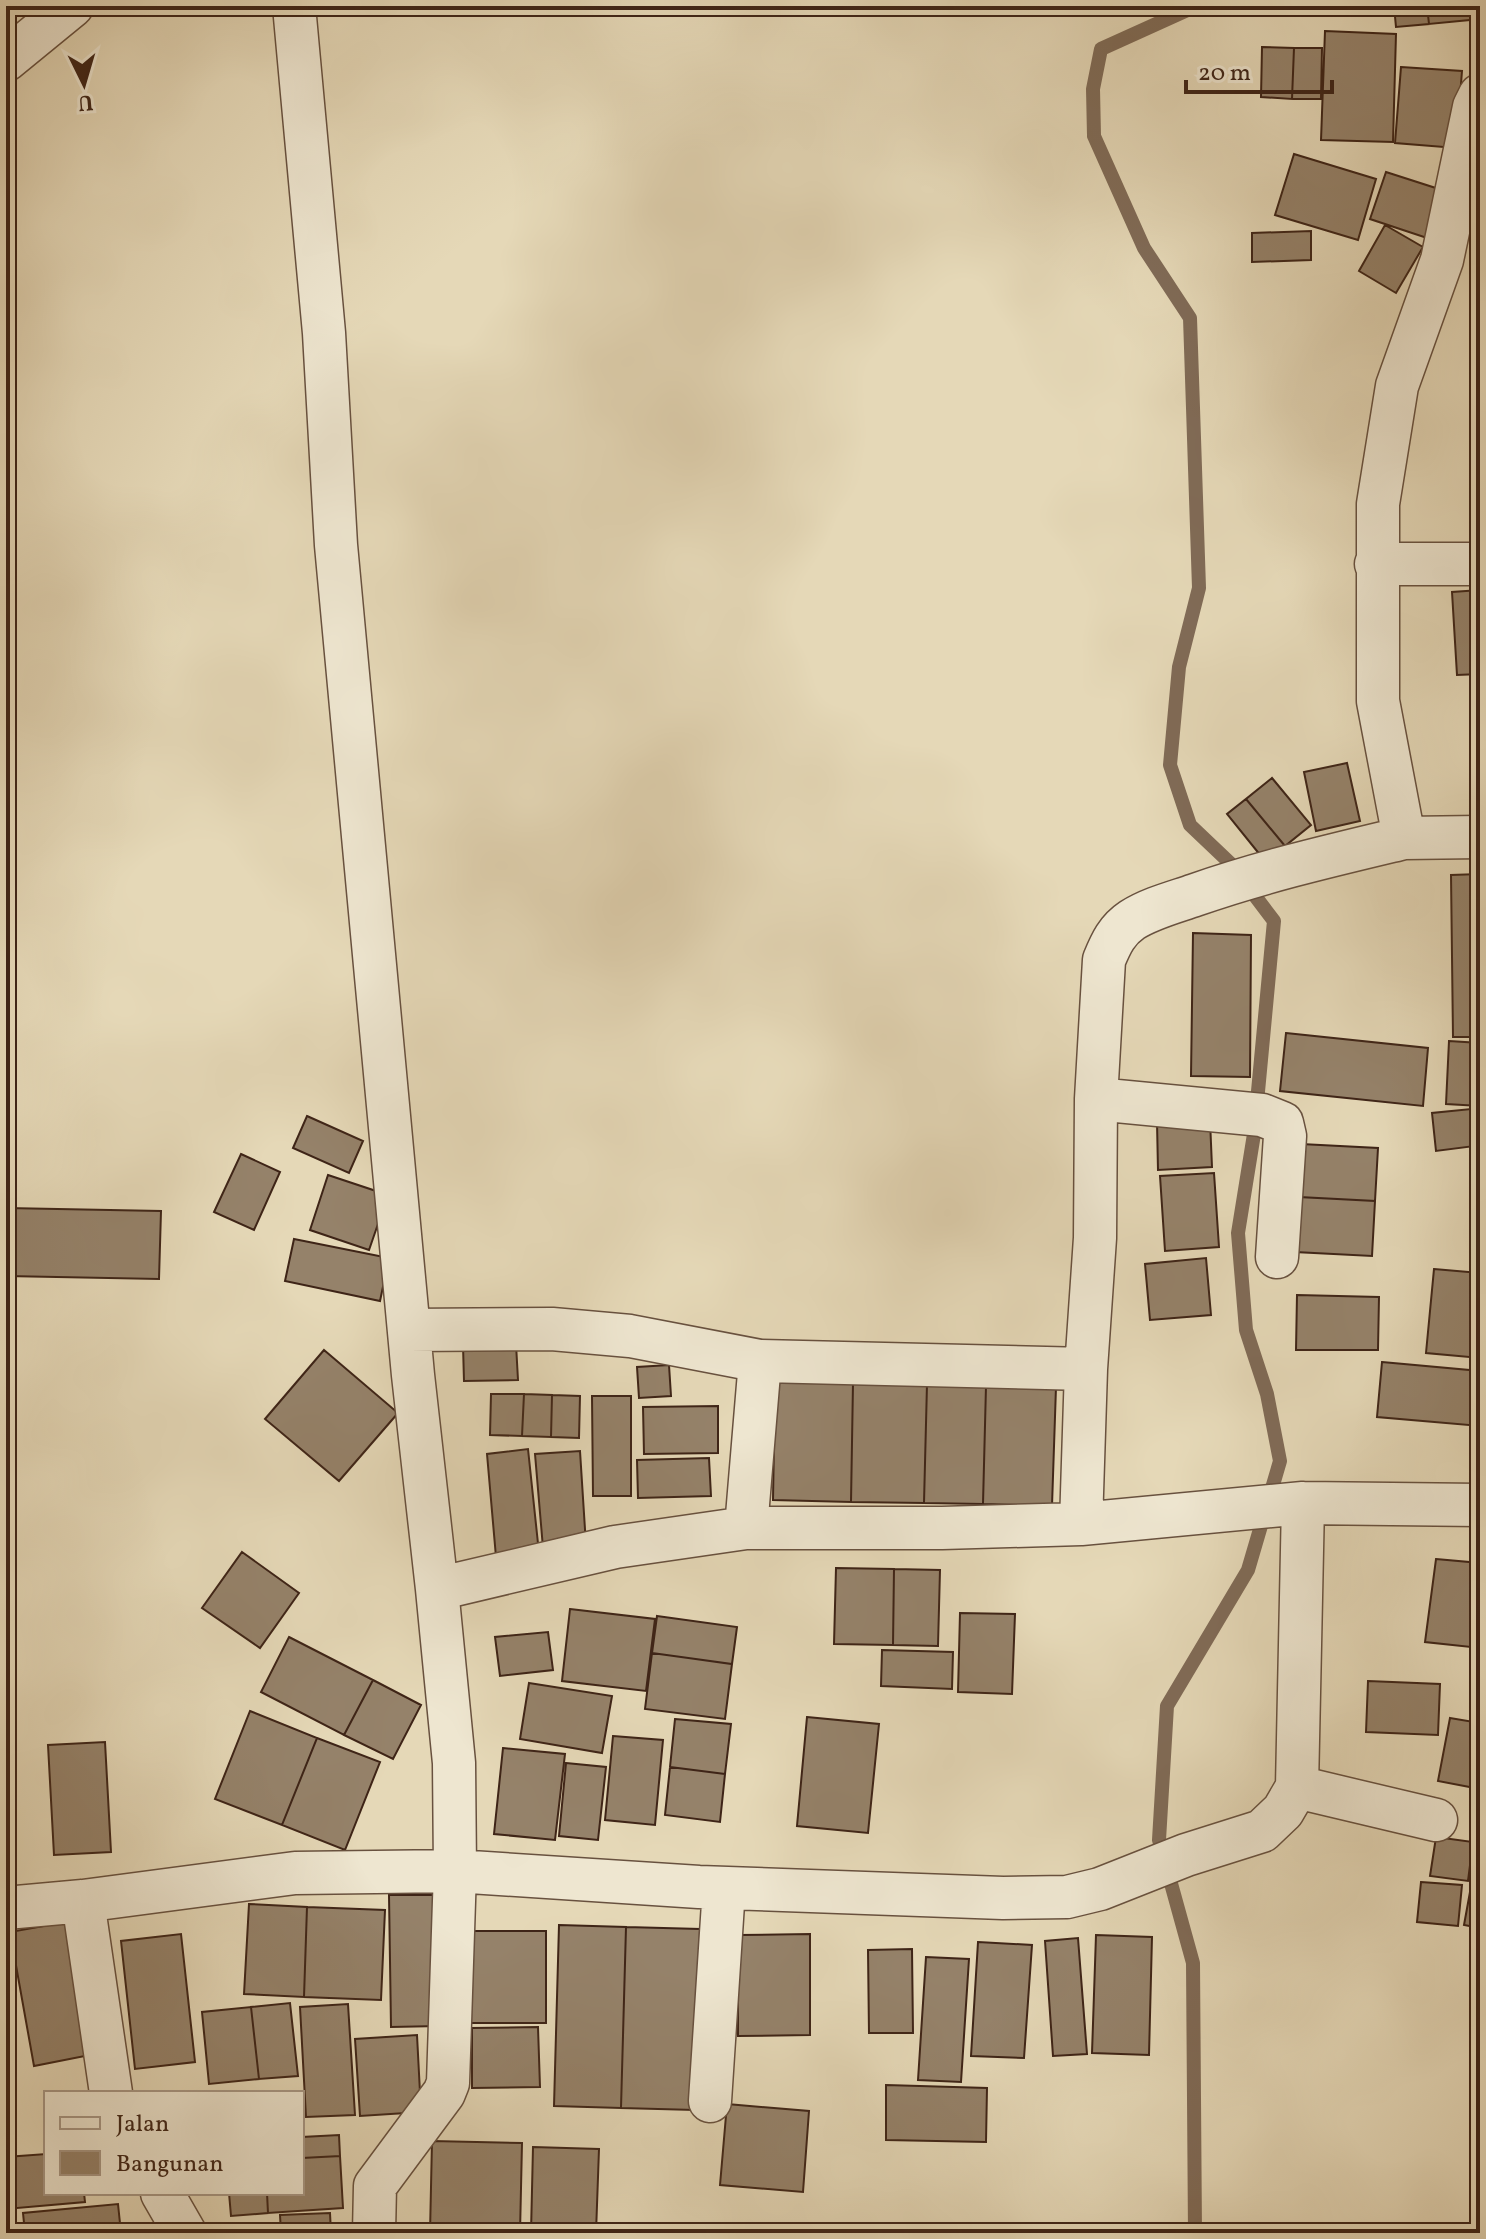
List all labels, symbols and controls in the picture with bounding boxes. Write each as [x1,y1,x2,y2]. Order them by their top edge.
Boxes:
north arrow [44,44,124,124]
scale bar [1186,44,1332,94]
text: 20 m [1198,57,1251,91]
text: U [77,85,94,118]
legend [44,2091,304,2195]
text: Jalan [116,2108,169,2142]
text: Bangunan [116,2148,224,2182]

